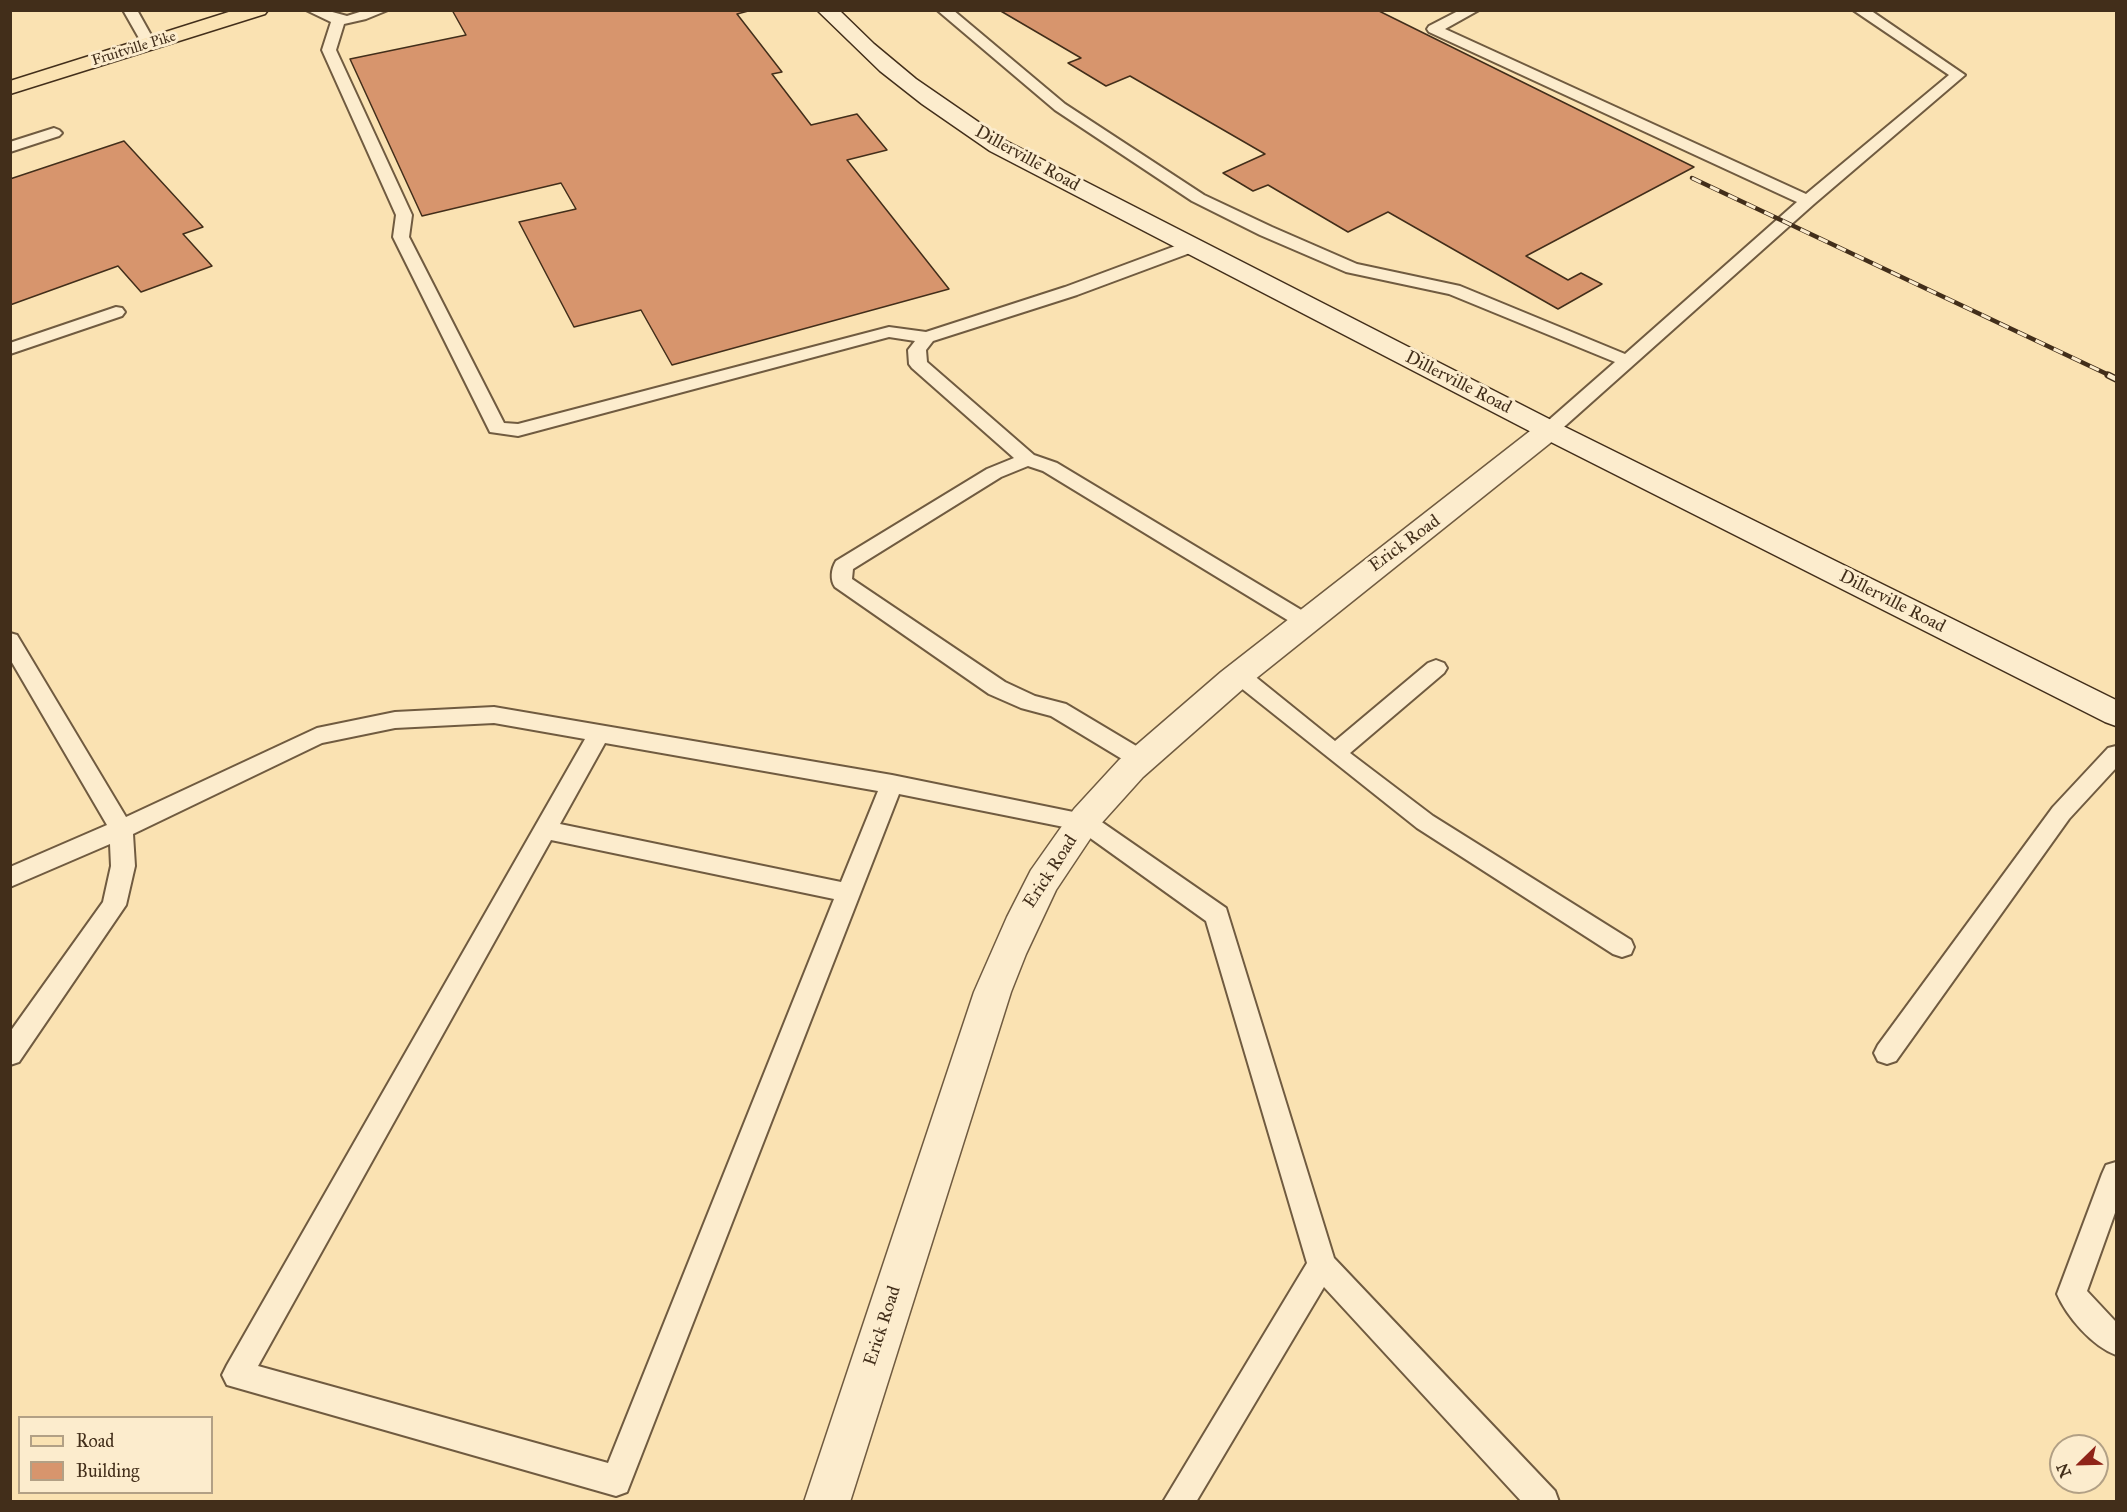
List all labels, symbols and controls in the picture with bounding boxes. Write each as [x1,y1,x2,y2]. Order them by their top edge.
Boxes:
street label: Fruitville Pike [90,28,178,70]
street label: Dillerville Road [971,121,1083,197]
street label: Dillerville Road [1401,347,1515,419]
street label: Erick Road [1365,511,1445,577]
street label: Dillerville Road [1835,566,1949,638]
street label: Erick Road [1019,831,1083,913]
street label: Erick Road [860,1283,906,1369]
legend [18,1416,213,1494]
text: Road [76,1430,114,1452]
north arrow [2049,1434,2109,1494]
text: Building [76,1460,139,1482]
text: N [2052,1460,2075,1480]

